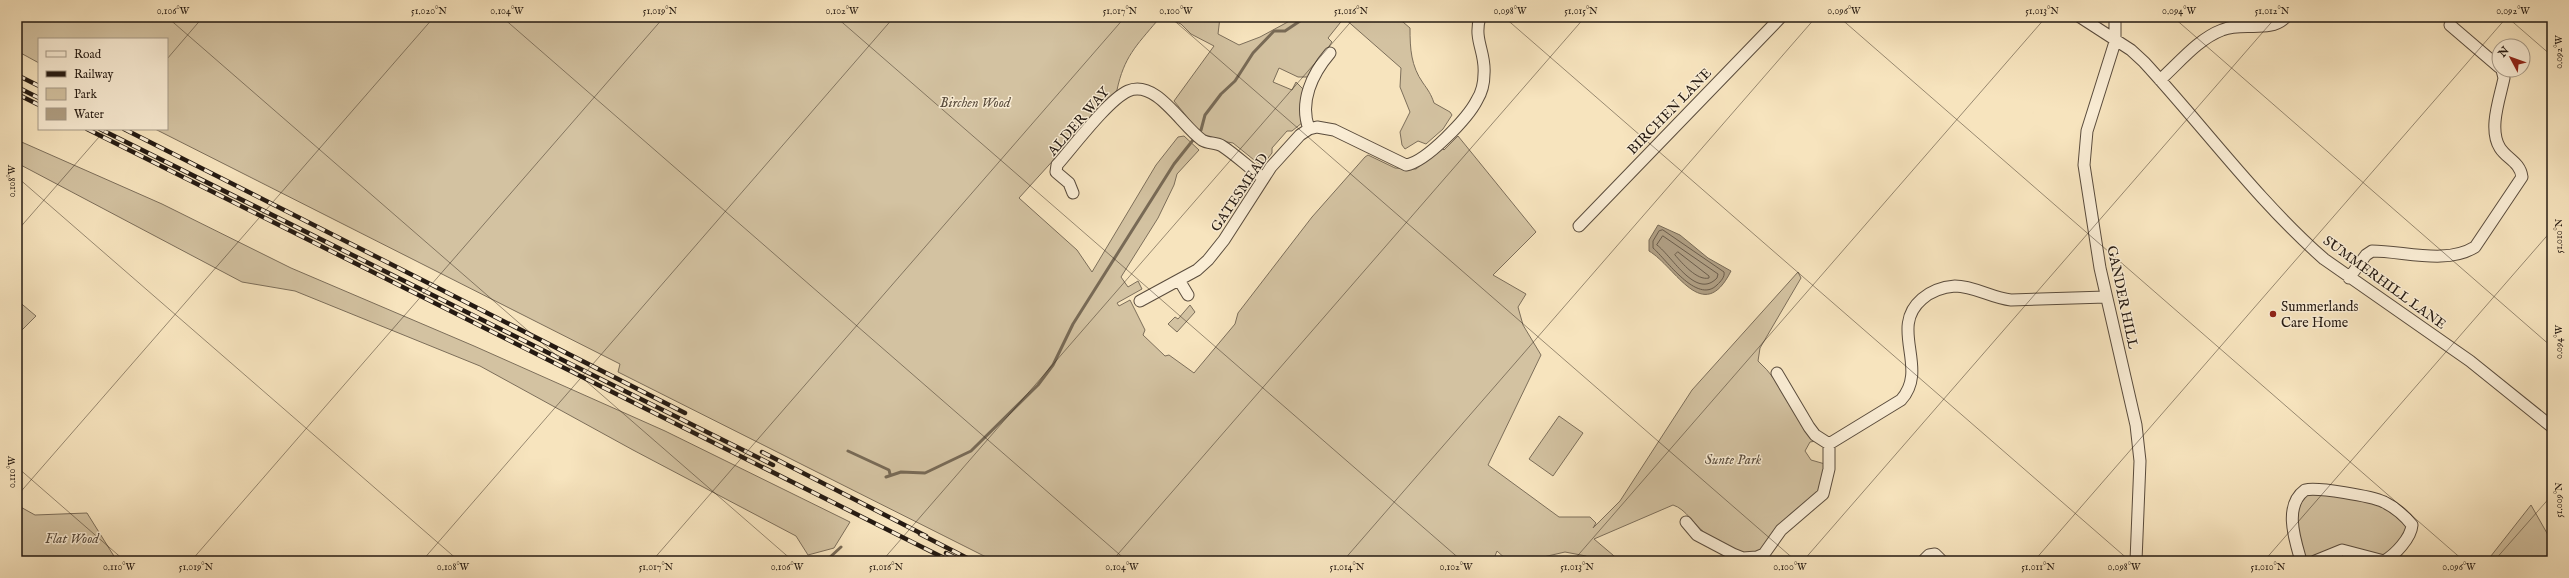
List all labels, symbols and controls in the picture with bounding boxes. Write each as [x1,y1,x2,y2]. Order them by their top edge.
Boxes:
text: 0.106°W [157,5,190,18]
text: 51.020°N [411,5,447,18]
text: 0.104°W [490,5,524,18]
text: 51.019°N [643,5,677,18]
text: 0.102°W [825,5,859,18]
text: 51.017°N [1103,5,1138,18]
text: 0.100°W [1159,5,1193,18]
text: 51.016°N [1334,5,1368,18]
text: 0.098°W [1494,5,1527,18]
text: 51.015°N [1564,5,1598,18]
text: 0.096°W [1827,5,1861,18]
text: 51.013°N [2025,5,2059,18]
text: 0.094°W [2162,5,2196,18]
text: 51.012°N [2255,5,2290,18]
text: 0.092°W [2496,5,2530,18]
text: 0.092°W [2553,35,2566,69]
legend [38,38,168,130]
north arrow [2491,38,2531,78]
text: N [2495,44,2513,61]
text: Road [74,47,102,62]
street label: BIRCHEN LANE [1624,64,1716,159]
text: Railway [74,67,113,82]
street label: ALDER WAY [1043,82,1115,161]
text: Park [74,87,97,102]
park label: Birchen Wood [940,94,1012,112]
text: Water [74,107,105,122]
street label: GATESMEAD [1207,150,1273,235]
text: 0.108°W [6,164,19,197]
text: 51.010°N [2553,218,2566,253]
street label: SUMMERHILL LANE [2319,232,2450,334]
street label: GANDER HILL [2102,244,2142,350]
place label: Summerlands Care Home [2281,298,2358,332]
marker: Summerlands Care Home [2268,309,2278,319]
text: 0.094°W [2553,325,2566,359]
park label: Sunte Park [1705,451,1762,469]
text: 0.110°W [6,456,19,488]
text: 51.009°N [2553,482,2566,518]
park label: Flat Wood [45,530,100,548]
text: 0.110°W [103,561,136,574]
text: 51.019°N [179,561,213,574]
text: 0.108°W [437,561,470,574]
text: 51.017°N [639,561,674,574]
text: 0.106°W [771,561,804,574]
text: 51.016°N [869,561,903,574]
text: 0.104°W [1105,561,1139,574]
text: 51.014°N [1330,561,1365,574]
text: 0.102°W [1439,561,1473,574]
text: 51.013°N [1560,561,1594,574]
text: 0.100°W [1773,561,1807,574]
text: 51.011°N [2021,561,2055,574]
text: 0.098°W [2108,561,2141,574]
text: 51.010°N [2251,561,2286,574]
text: 0.096°W [2442,561,2476,574]

